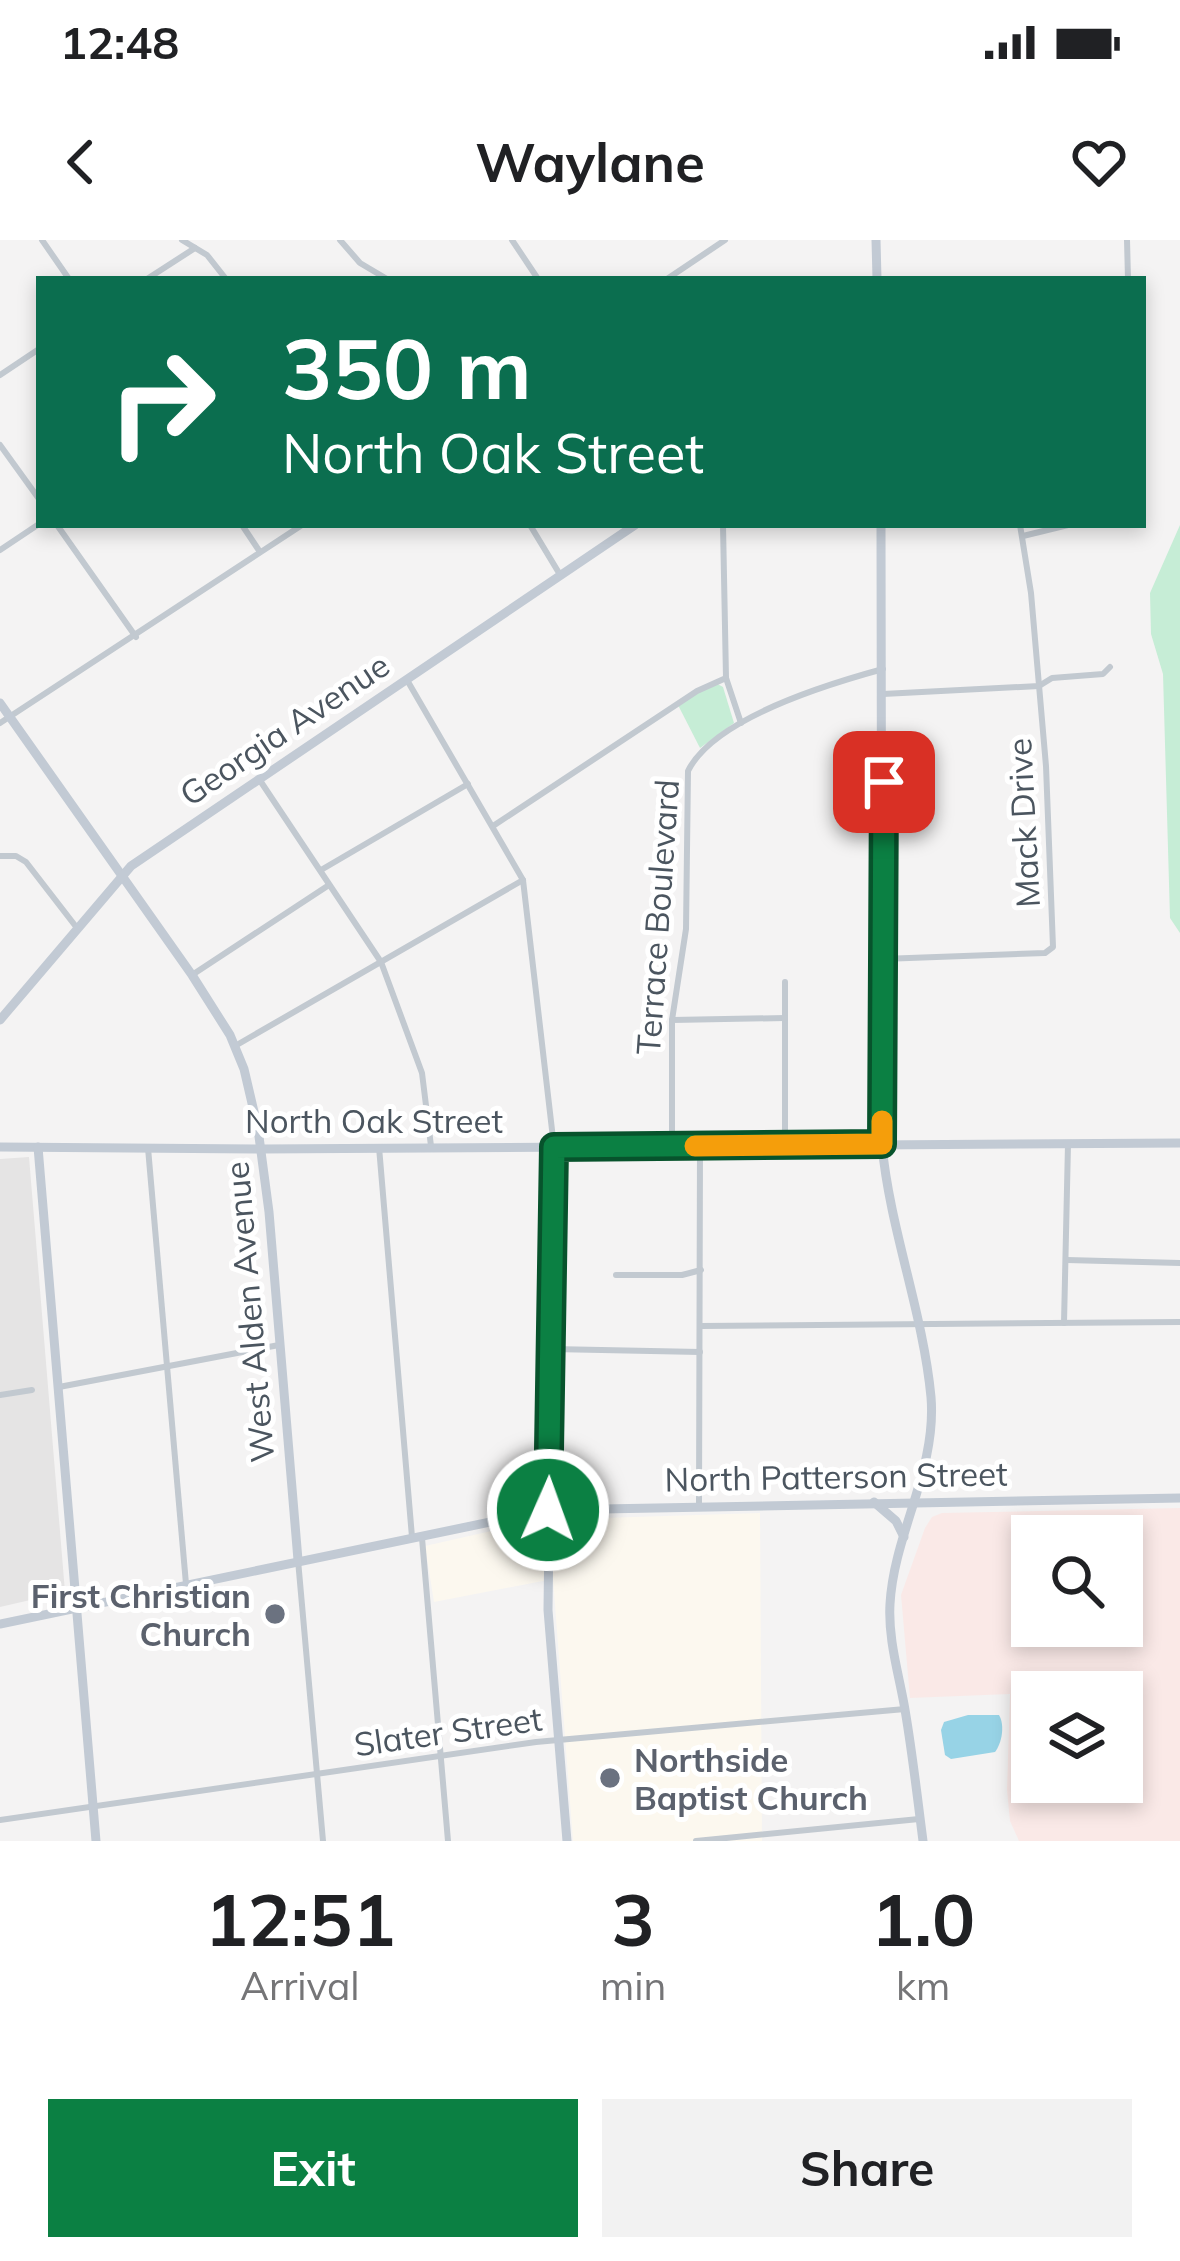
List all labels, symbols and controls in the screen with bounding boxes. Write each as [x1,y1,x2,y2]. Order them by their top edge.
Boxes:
text: 12:48 [60,14,179,70]
text: Waylane [475,128,705,196]
icon: back [48,129,114,195]
icon: heart [1066,129,1132,195]
text: 350 m [282,315,532,420]
icon: right [84,324,240,480]
text: North Oak Street [282,419,704,487]
street label: Georgia Avenue [171,644,397,814]
pin [833,731,935,833]
street label: Mack Drive [998,737,1048,909]
icon: arrive [851,749,917,815]
street label: Terrace Boulevard [627,778,687,1056]
street label: North Oak Street [245,1100,503,1141]
street label: West Alden Avenue [215,1160,283,1464]
position arrow [485,1447,611,1573]
street label: North Patterson Street [664,1453,1008,1499]
map controls [1011,1515,1143,1803]
button: search [1011,1515,1143,1647]
place label: First Christian Church [31,1575,251,1654]
marker: First Christian Church [262,1601,288,1627]
button: layers [1011,1671,1143,1803]
street label: Slater Street [351,1698,545,1764]
place label: Northside Baptist Church [634,1739,868,1818]
marker: Northside Baptist Church [597,1765,623,1791]
text: 12:51 [205,1874,395,1964]
text: 3 [612,1874,655,1964]
text: 1.0 [871,1874,975,1964]
text: Arrival [240,1961,360,2010]
text: min [600,1961,666,2010]
text: km [896,1961,950,2010]
button: Exit [48,2099,578,2237]
button: Share [602,2099,1132,2237]

